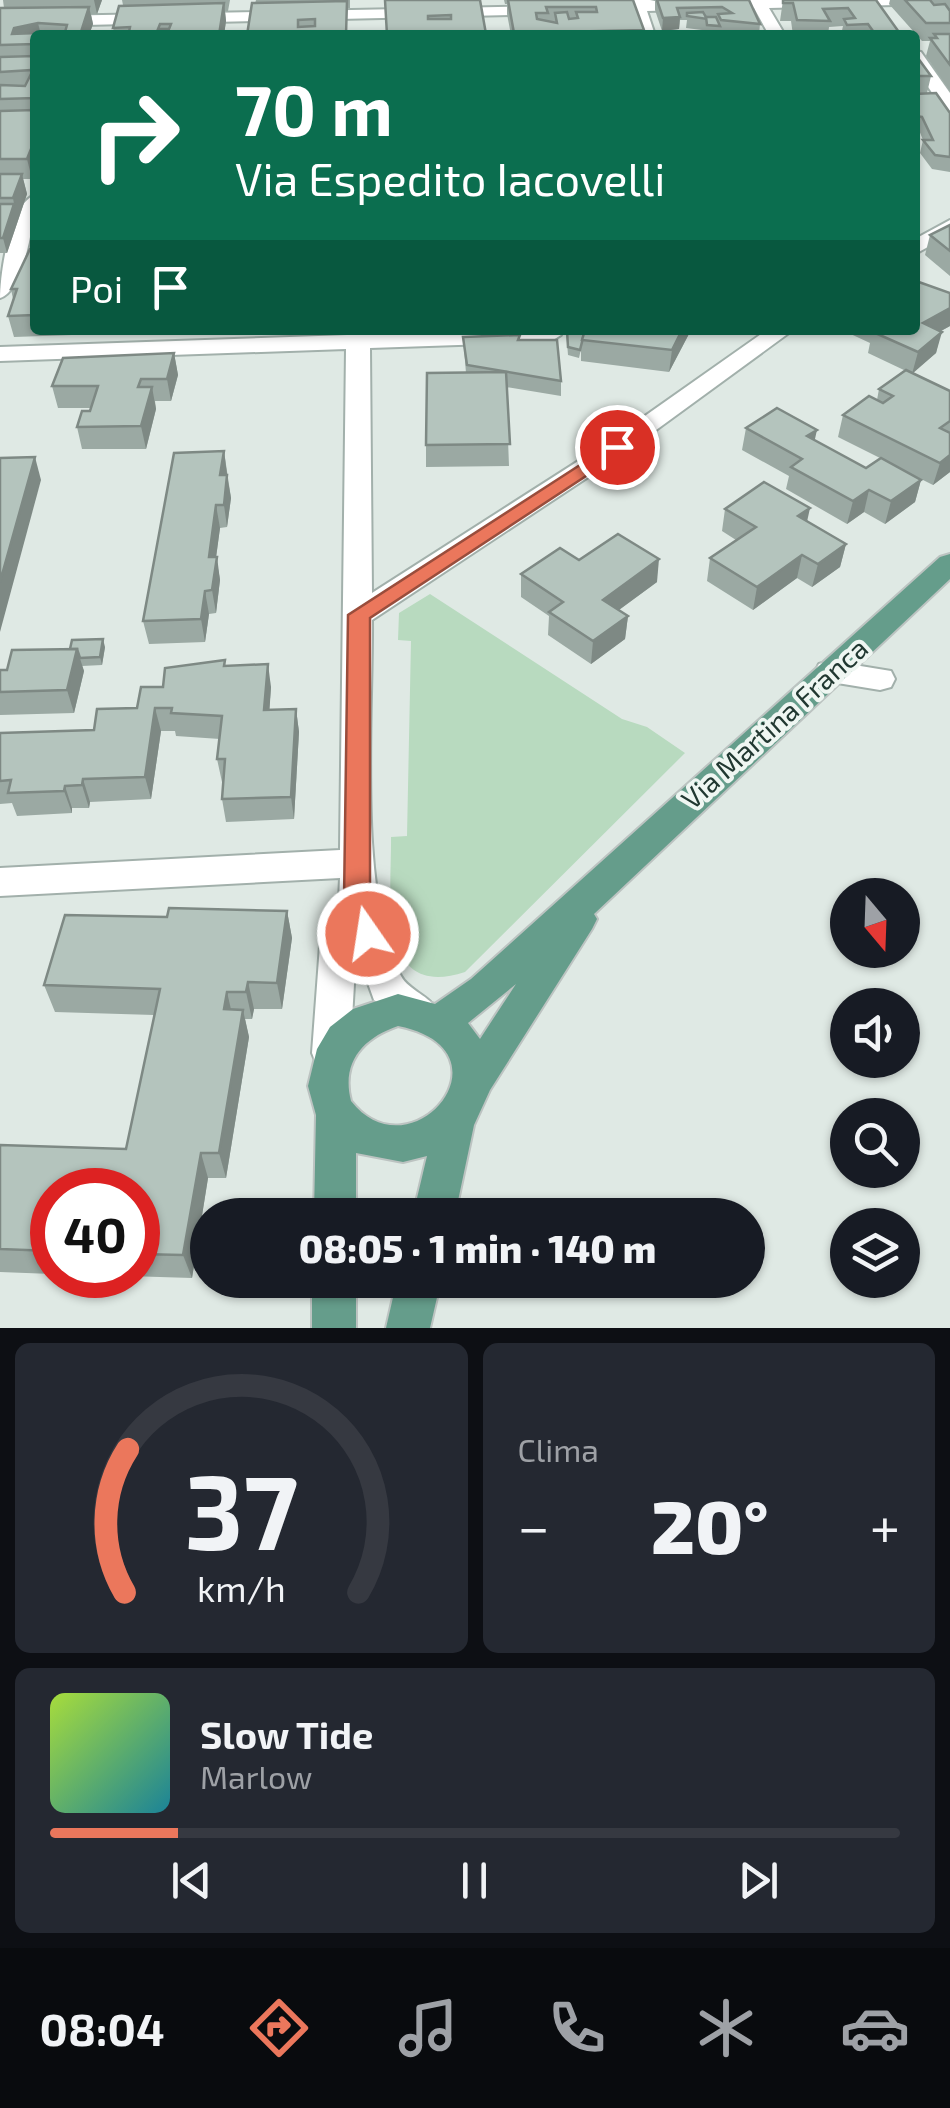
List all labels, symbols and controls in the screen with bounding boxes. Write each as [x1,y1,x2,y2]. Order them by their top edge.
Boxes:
text: 70 m [235,66,393,150]
icon: right [70,70,200,200]
text: Via Espedito Iacovelli [235,151,665,205]
icon: arrive [143,260,198,315]
text: Poi [70,265,123,311]
pin [575,405,660,490]
icon: arrive [590,420,645,475]
street label: Via Martina Franca [674,630,874,816]
north arrow [830,878,920,968]
map controls [830,878,920,1298]
position arrow [316,882,420,986]
button: sound [830,988,920,1078]
button: search [830,1098,920,1188]
speed limit sign: 40 [30,1168,160,1298]
button: layers [830,1208,920,1298]
text: 08:05 · 1 min · 140 m [299,1225,656,1271]
text: Clima [518,1430,599,1468]
text: 37 [184,1446,298,1571]
text: 20° [651,1479,769,1569]
text: − [518,1492,550,1558]
text: + [870,1492,900,1558]
text: km/h [197,1566,286,1609]
text: Slow Tide [200,1711,373,1757]
text: Marlow [200,1757,312,1795]
icon: previous [164,1853,219,1908]
icon: pause [447,1853,502,1908]
icon: next [731,1853,786,1908]
icon: directions [244,1993,314,2063]
icon: music [393,1993,463,2063]
icon: phone [542,1993,612,2063]
icon: climate [691,1993,761,2063]
icon: car [840,1993,910,2063]
text: 08:04 [40,2001,165,2055]

